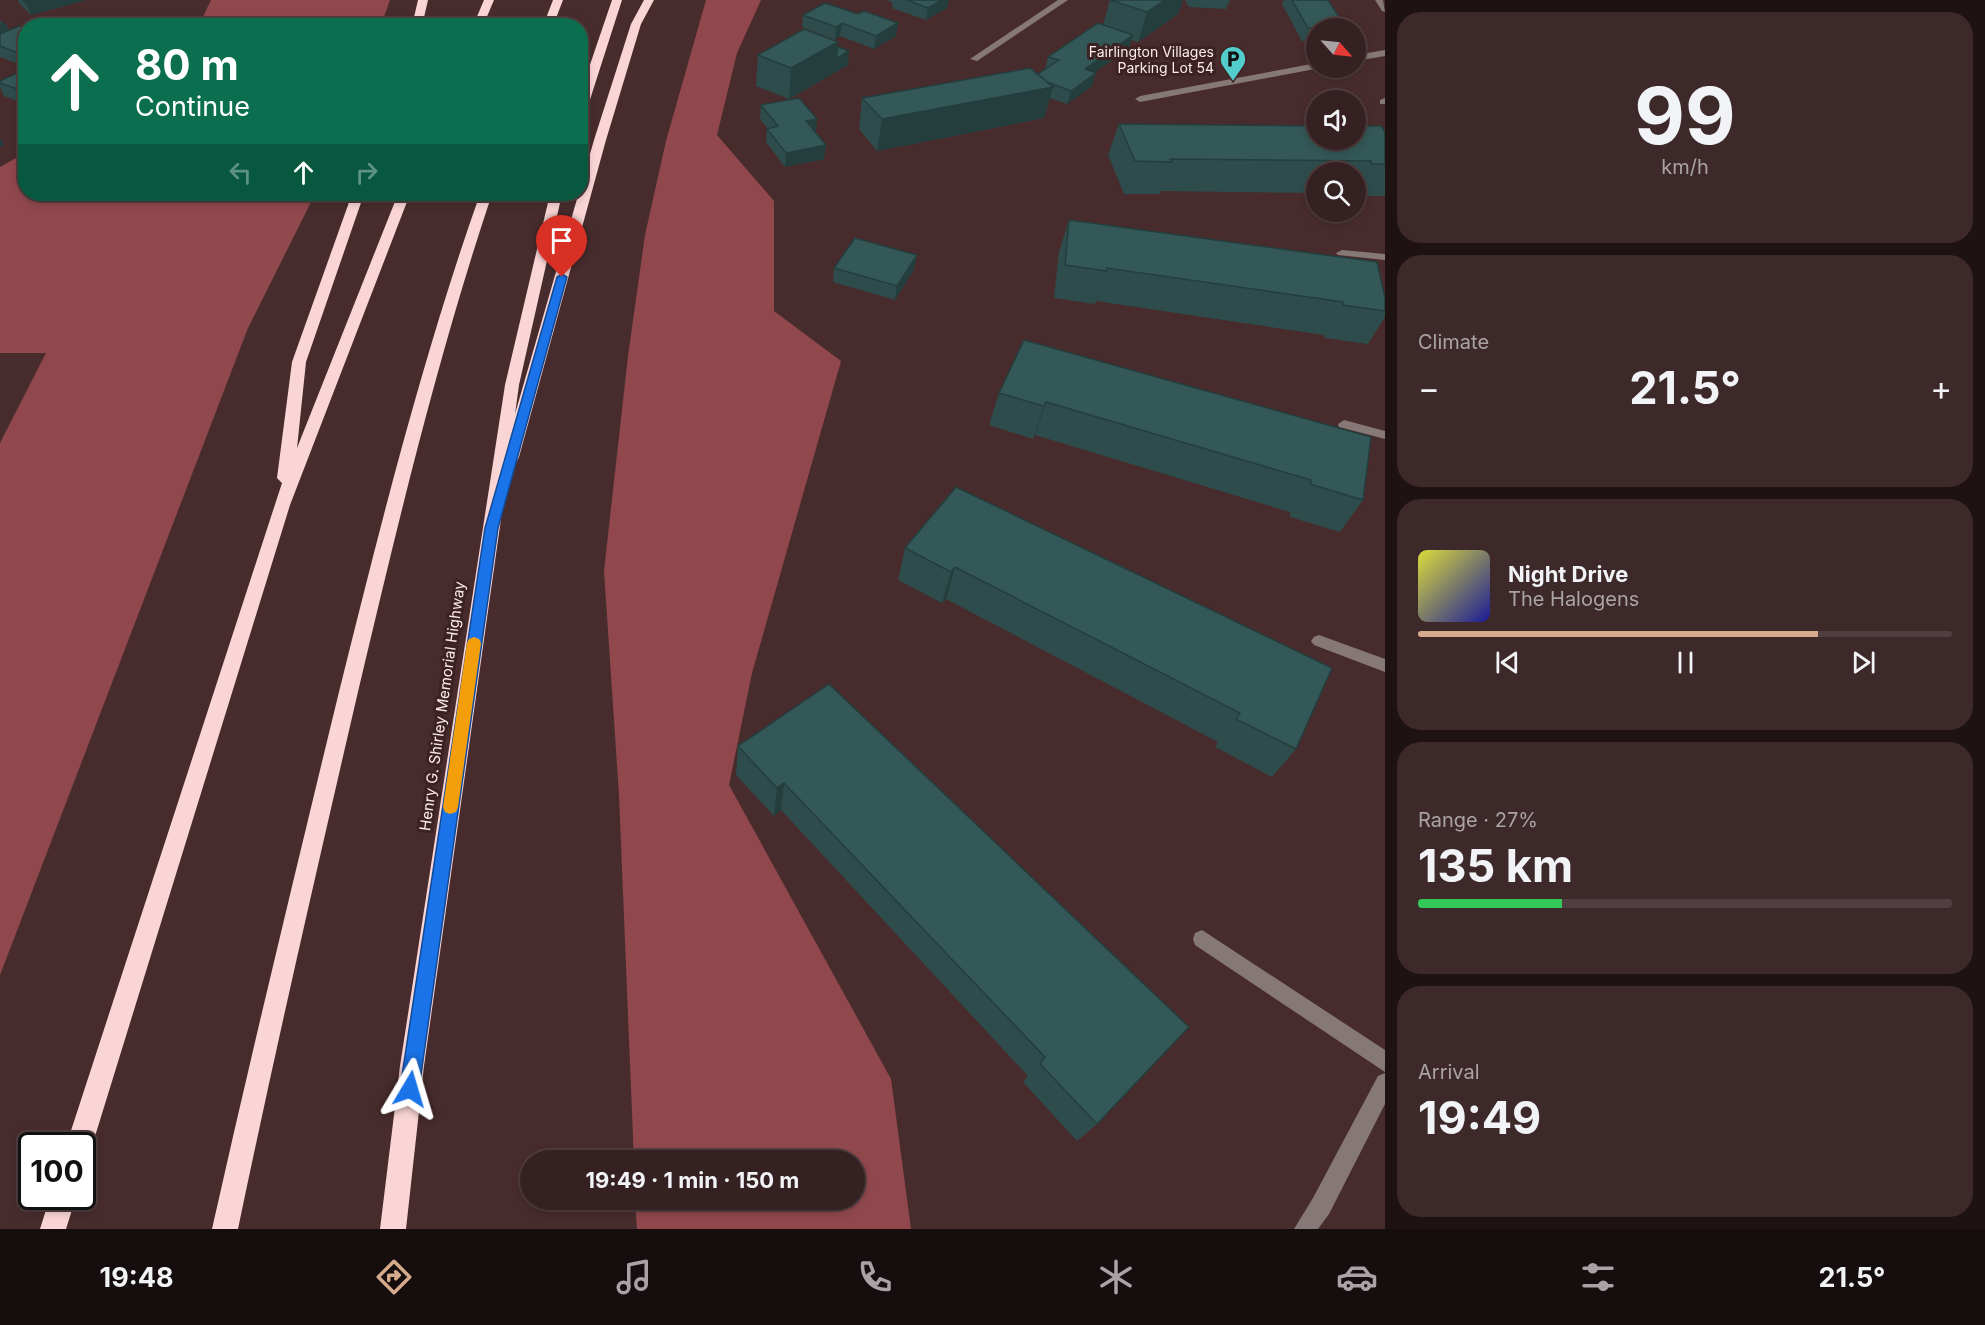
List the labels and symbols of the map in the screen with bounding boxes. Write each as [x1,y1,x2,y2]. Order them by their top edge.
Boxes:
north arrow [1306,18,1366,78]
place label: Fairlington Villages Parking Lot 54 [1089,43,1214,76]
parking icon: Fairlington Villages Parking Lot 54 [1218,44,1248,82]
pin [536,215,587,277]
street label: Henry G. Shirley Memorial Highway [415,579,469,832]
position arrow [378,1057,442,1121]
speed limit sign: 100 [18,1132,96,1210]

